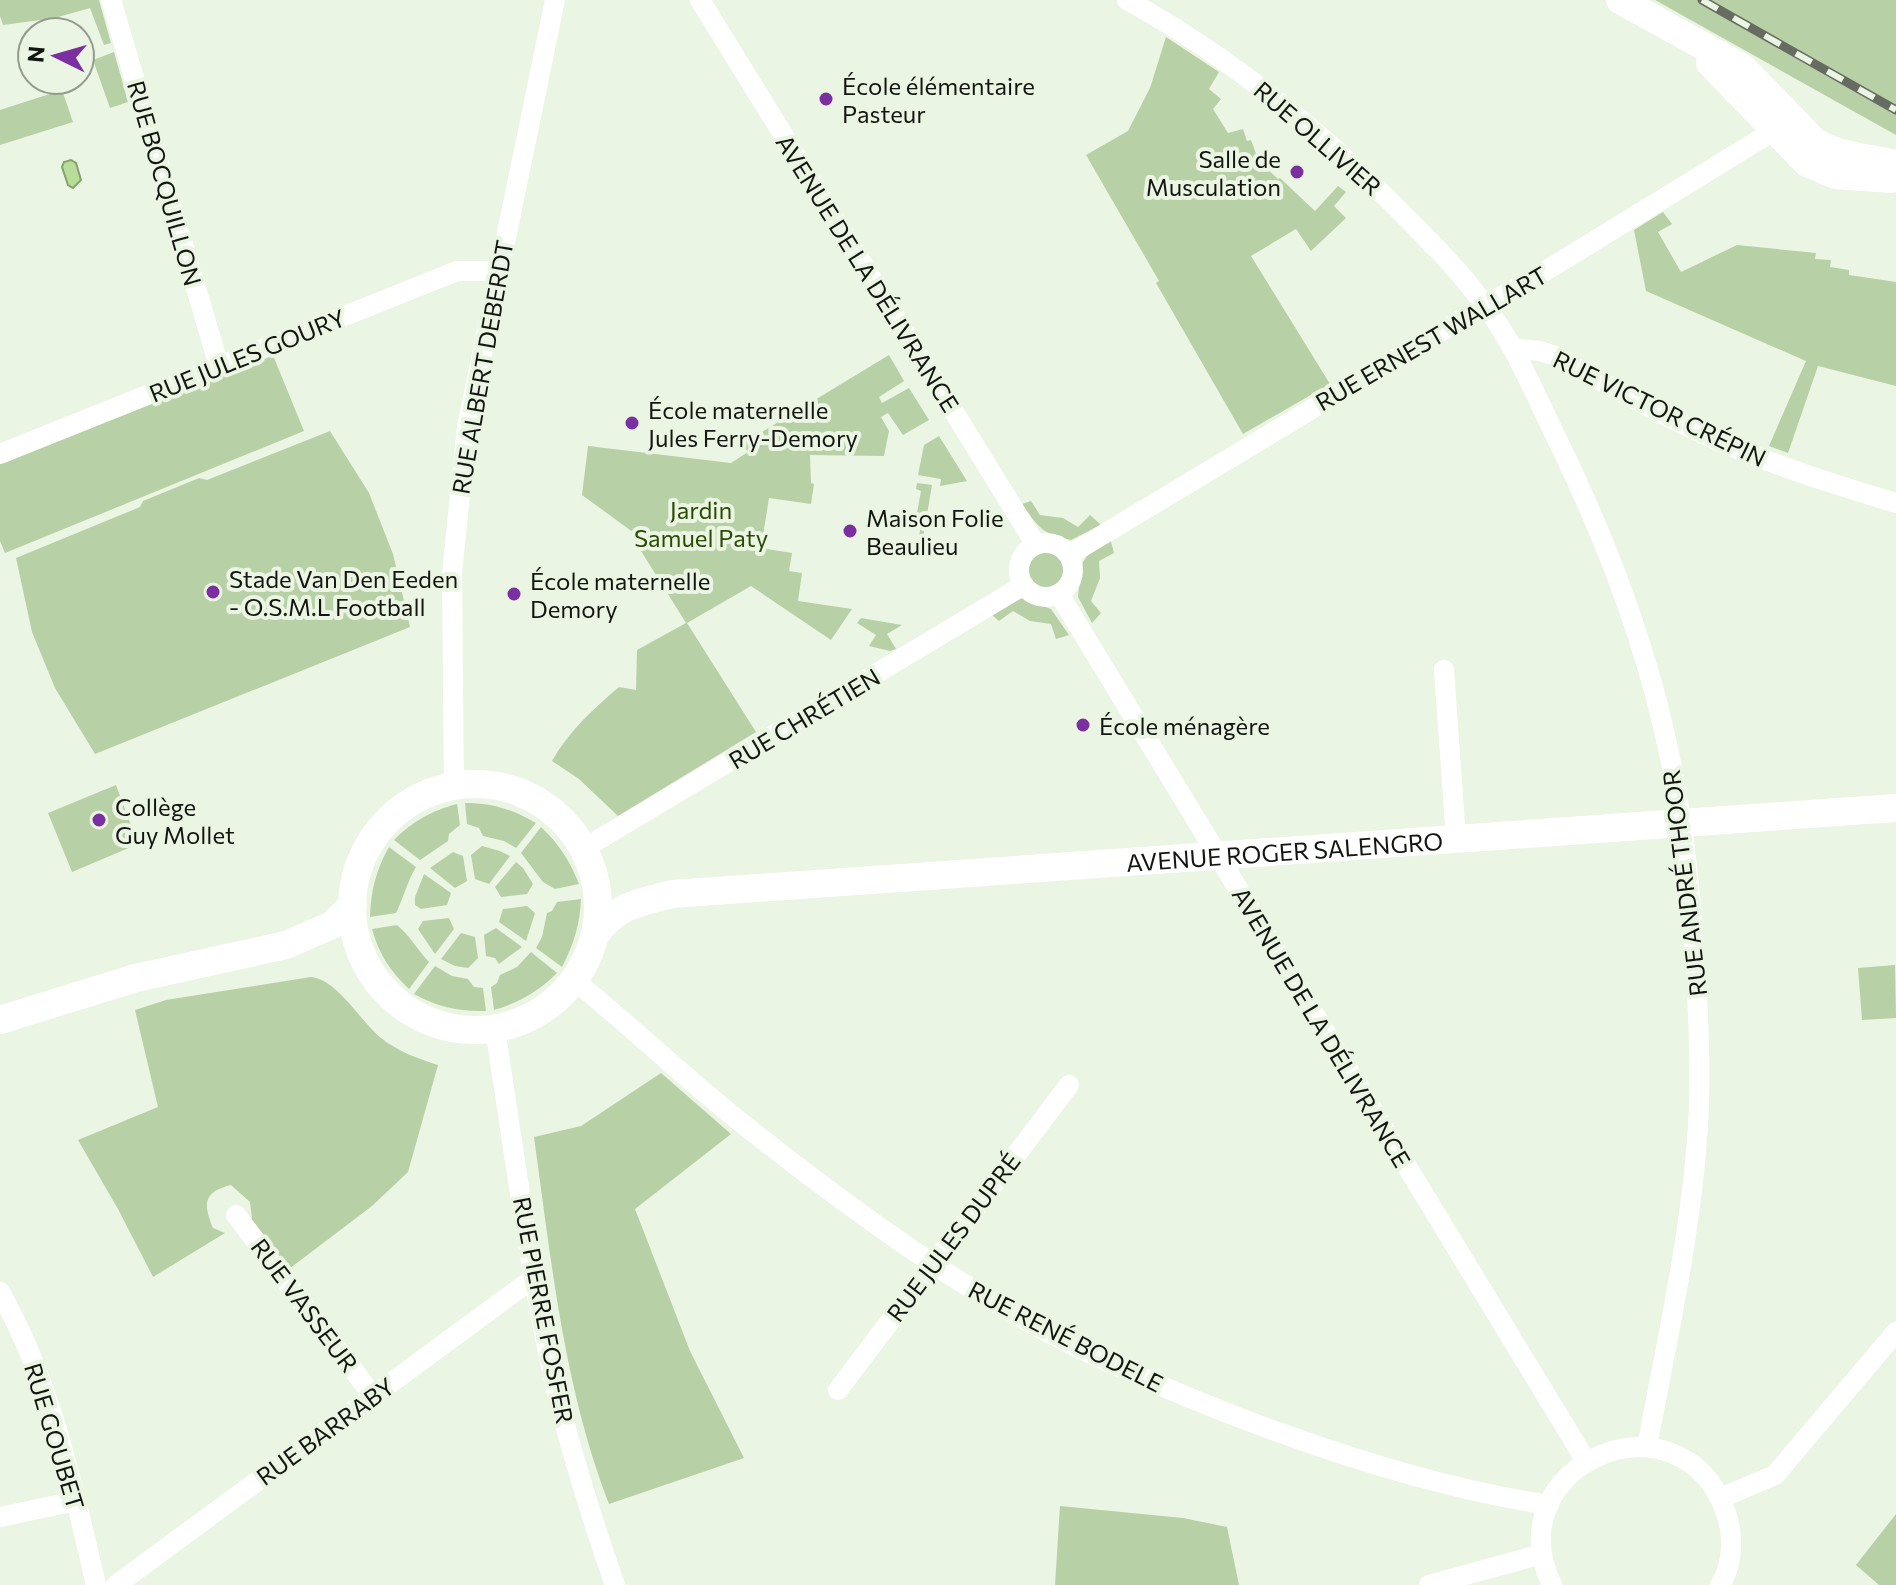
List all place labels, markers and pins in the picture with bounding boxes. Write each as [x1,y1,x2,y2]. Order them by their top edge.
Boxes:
place label: École élémentaire Pasteur [842,71,1035,128]
marker: École élémentaire Pasteur [817,90,835,108]
place label: Salle de Musculation [1146,144,1281,201]
marker: Salle de Musculation [1288,163,1306,181]
place label: École maternelle Jules Ferry-Demory [648,395,858,452]
marker: École maternelle Jules Ferry-Demory [623,414,641,432]
place label: Maison Folie Beaulieu [866,503,1004,560]
marker: Maison Folie Beaulieu [841,522,859,540]
place label: Stade Van Den Eeden - O.S.M.L Football [229,564,458,621]
place label: École maternelle Demory [530,566,710,623]
marker: Stade Van Den Eeden - O.S.M.L Football [204,583,222,601]
marker: École maternelle Demory [505,585,523,603]
place label: École ménagère [1099,711,1270,740]
marker: École ménagère [1074,716,1092,734]
place label: Collège Guy Mollet [115,792,235,849]
marker: Collège Guy Mollet [90,811,108,829]

